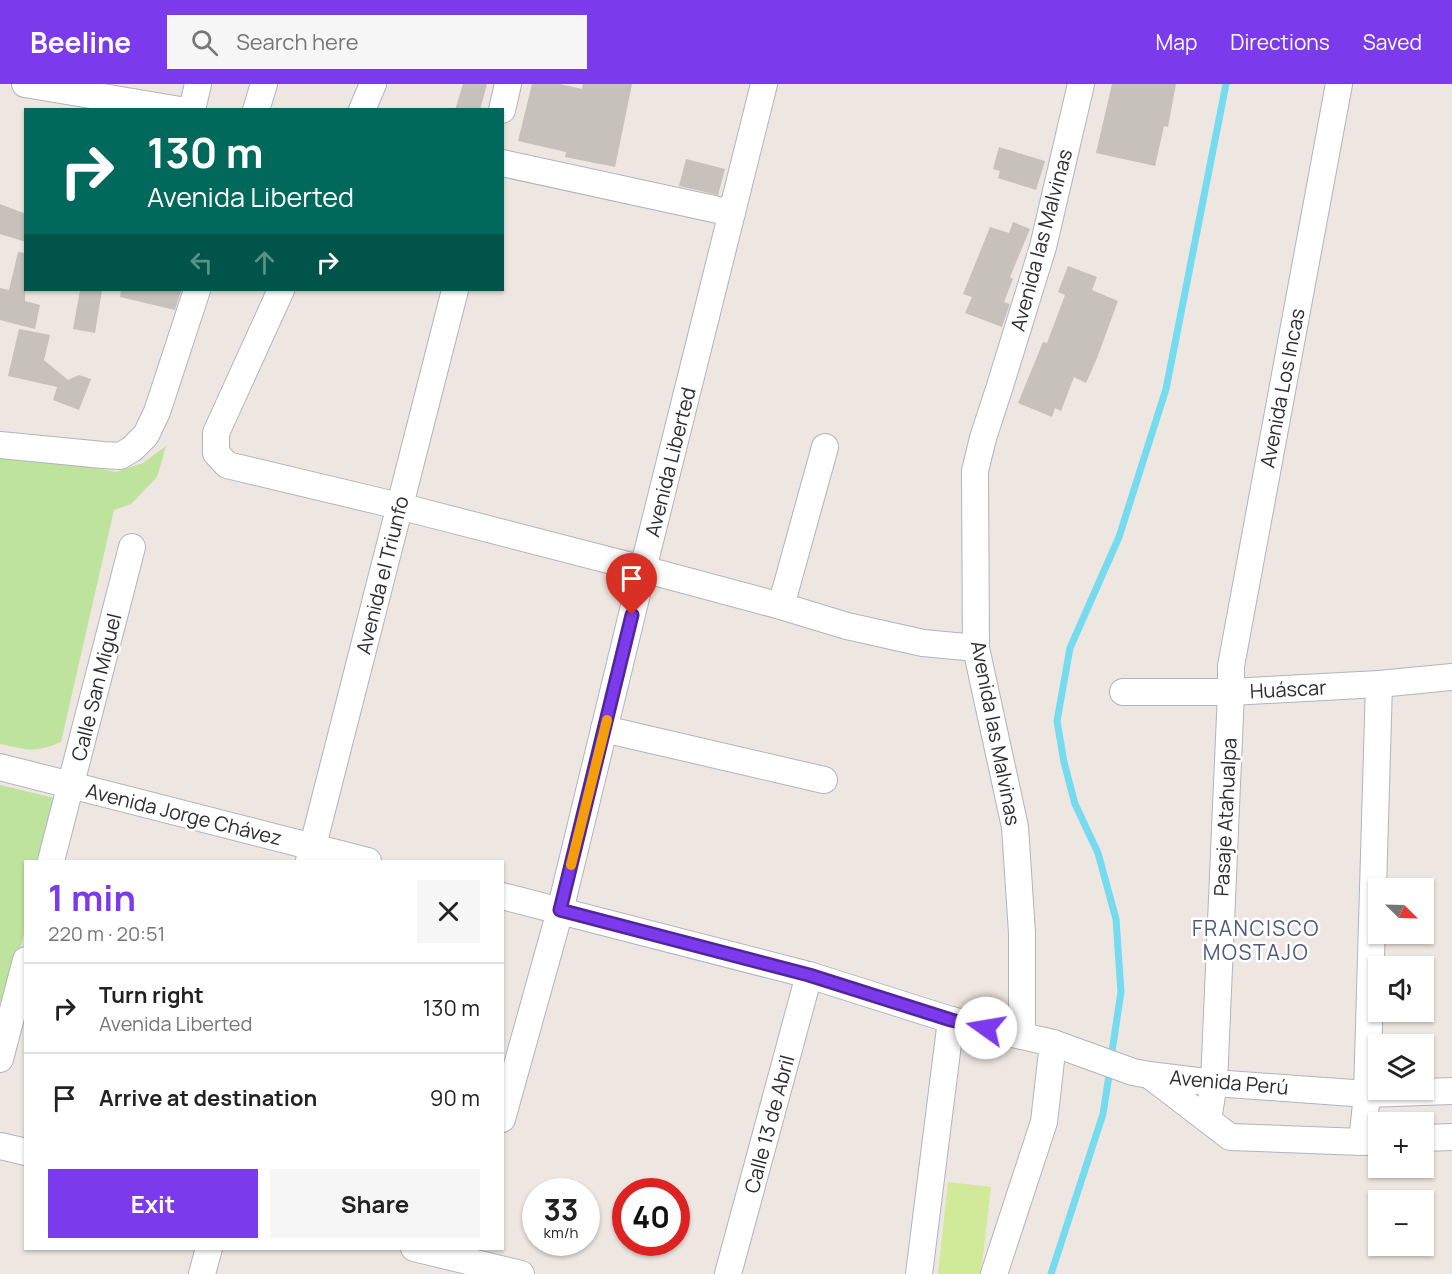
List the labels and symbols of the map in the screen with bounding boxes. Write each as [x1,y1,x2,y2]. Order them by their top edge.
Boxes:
street label: Avenida las Malvinas [1004,146,1078,334]
street label: Avenida Los Incas [1253,306,1311,470]
street label: Avenida Liberted [638,384,702,540]
street label: Avenida el Triunfo [349,493,415,657]
pin [606,553,657,615]
street label: Calle San Miguel [65,610,127,764]
street label: Avenida las Malvinas [965,638,1027,828]
street label: Huáscar [1249,674,1327,704]
street label: Pasaje Atahualpa [1207,737,1243,897]
street label: Avenida Jorge Chávez [83,777,285,851]
north arrow [1368,878,1434,944]
district label: FRANCISCO MOSTAJO [1192,914,1320,966]
position arrow [954,996,1018,1060]
street label: Calle 13 de Abril [738,1052,800,1196]
street label: Avenida Perú [1168,1063,1290,1101]
speed limit sign: 40 [612,1178,690,1256]

